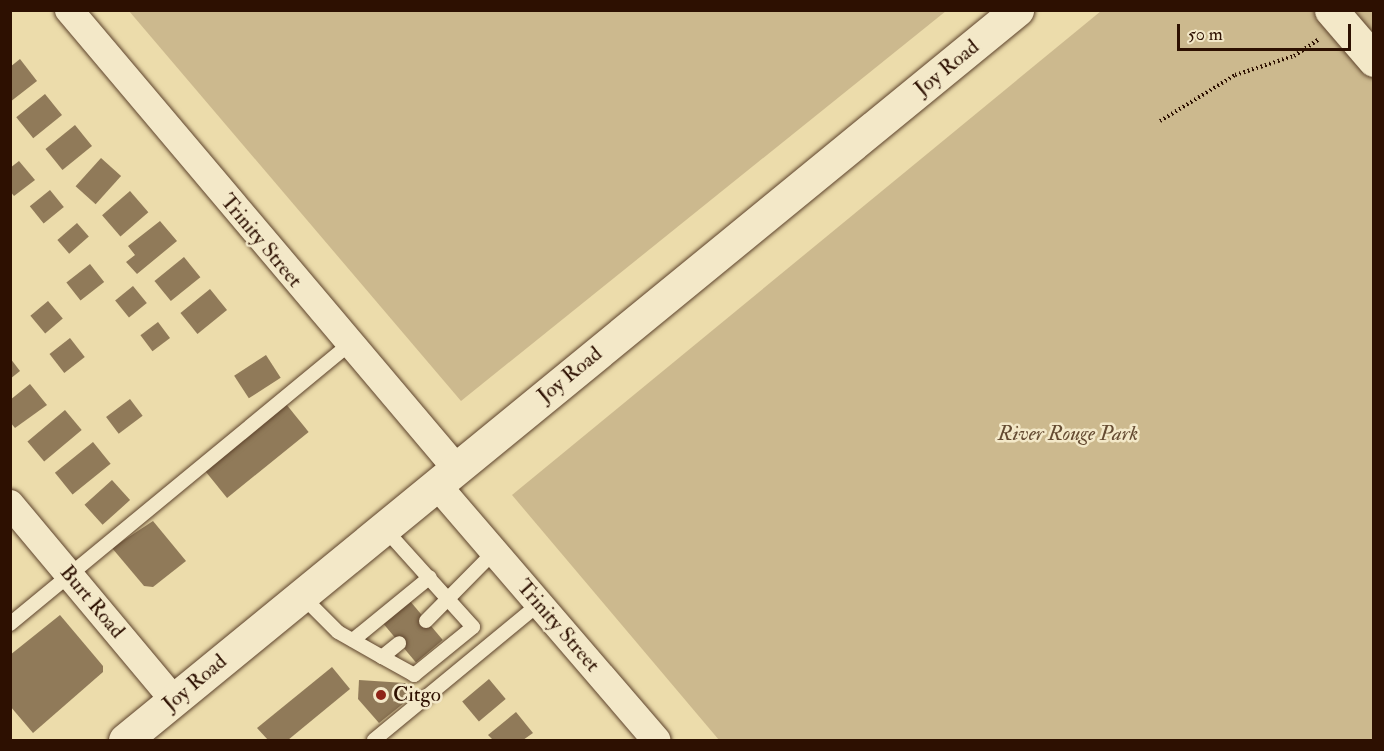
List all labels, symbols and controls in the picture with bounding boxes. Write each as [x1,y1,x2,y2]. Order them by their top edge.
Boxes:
scale bar [1180,12,1354,50]
text: 50 m [1188,23,1223,46]
street label: Joy Road [910,34,984,102]
street label: Trinity Street [215,189,307,293]
street label: Joy Road [533,341,607,409]
park label: River Rouge Park [998,421,1138,447]
street label: Burt Road [54,560,130,644]
street label: Trinity Street [511,575,605,677]
street label: Joy Road [158,649,232,717]
place label: Citgo [393,682,441,708]
marker: Citgo [374,688,388,702]

